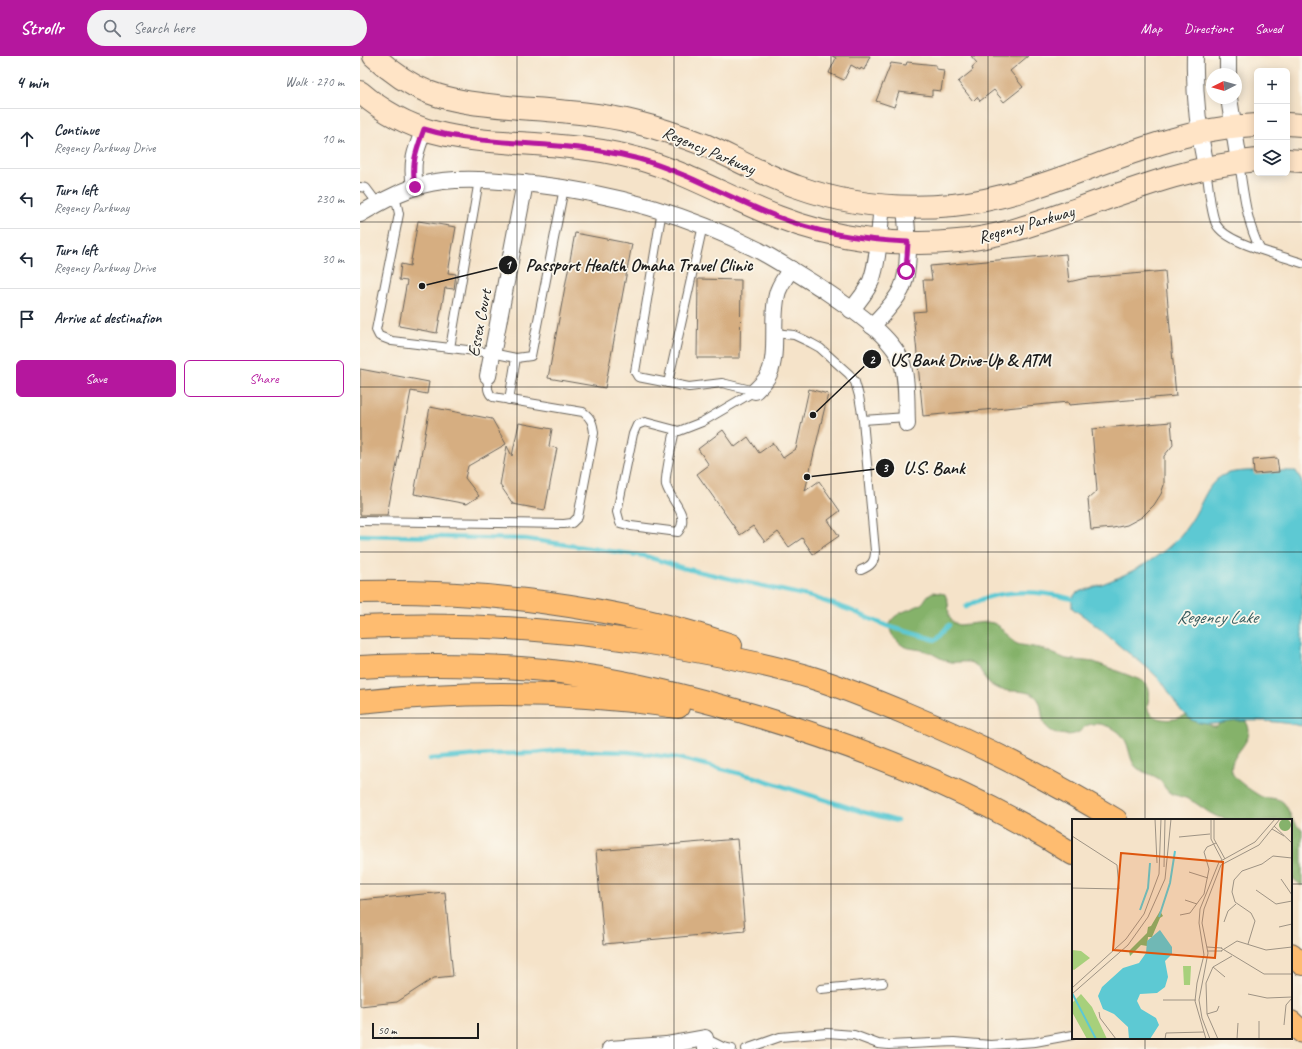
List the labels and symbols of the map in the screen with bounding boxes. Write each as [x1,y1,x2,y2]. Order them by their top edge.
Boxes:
north arrow [1206,68,1242,104]
street label: Regency Parkway [659,122,759,180]
route end [406,178,424,196]
street label: Regency Parkway [976,200,1078,248]
callout: Passport Health Omaha Travel Clinic [498,250,760,280]
text: Passport Health Omaha Travel Clinic [525,254,754,276]
text: 1 [505,257,512,273]
route start [897,262,915,280]
street label: Essex Court [463,285,497,359]
callout: US Bank Drive-Up & ATM [862,344,1059,374]
text: US Bank Drive-Up & ATM [890,349,1052,371]
text: 2 [869,352,876,368]
callout: U.S. Bank [875,453,973,483]
text: U.S. Bank [903,457,967,479]
text: 3 [882,460,889,476]
water label: Regency Lake [1177,606,1260,628]
inset map [1072,819,1292,1039]
scale bar [372,1021,479,1040]

